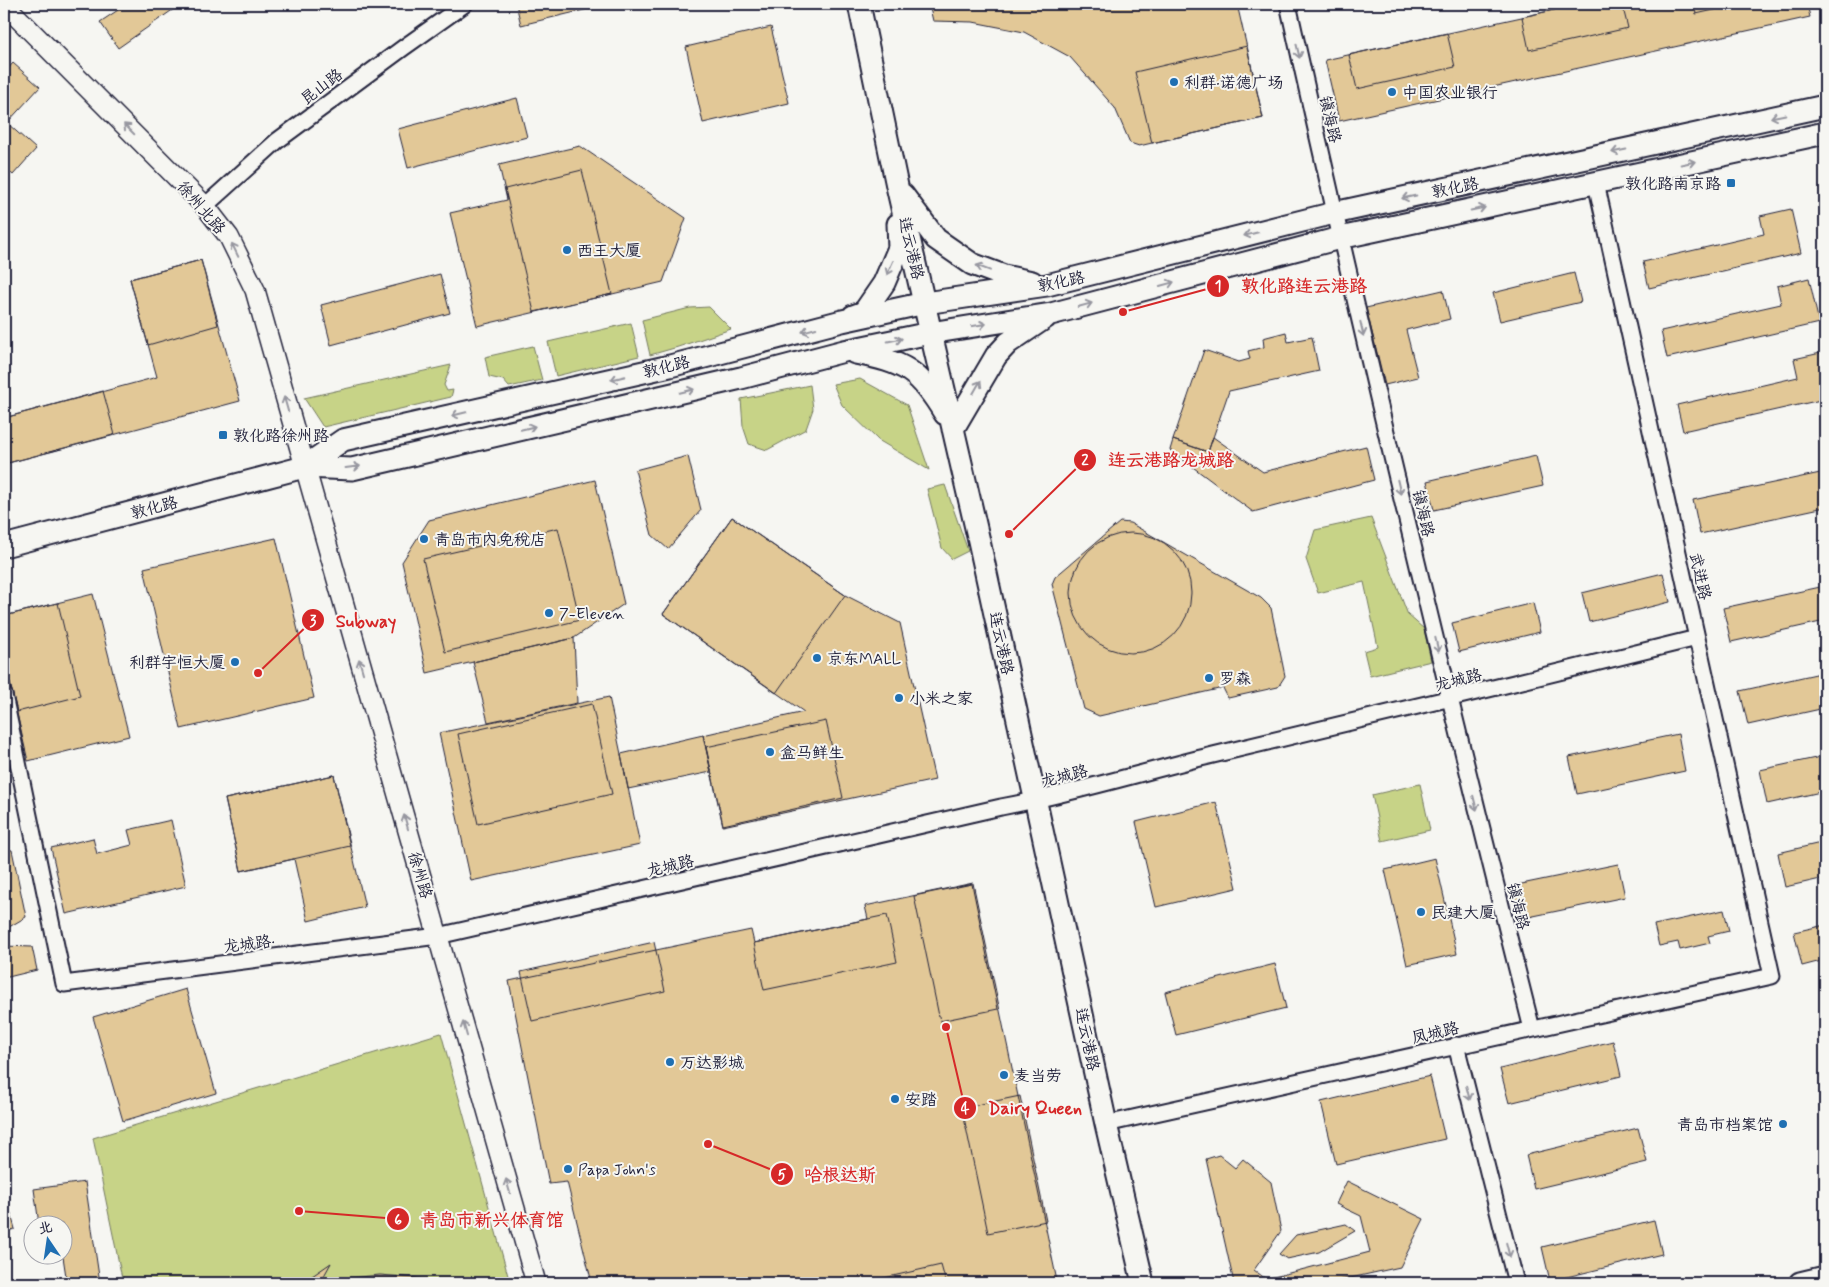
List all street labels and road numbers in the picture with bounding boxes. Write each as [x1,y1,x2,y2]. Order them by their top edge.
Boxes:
street label: 昆山路 [296,64,347,110]
street label: 镇海路 [1314,94,1345,145]
street label: 敦化路 [1430,173,1481,204]
street label: 徐州北路 [172,177,230,239]
street label: 连云港路 [893,215,928,282]
street label: 敦化路 [1036,267,1087,298]
street label: 敦化路 [641,351,692,383]
street label: 镇海路 [1407,488,1438,539]
street label: 敦化路 [128,492,180,525]
street label: 武进路 [1684,551,1715,602]
street label: 连云港路 [984,610,1017,677]
street label: 龙城路 [1433,664,1484,696]
street label: 龙城路 [1039,760,1090,792]
street label: 徐州路 [403,849,436,901]
street label: 龙城路 [645,851,696,882]
street label: 镇海路 [1502,881,1534,932]
street label: 龙城路· [222,931,276,958]
street label: 连云港路 [1070,1006,1103,1073]
street label: 凤城路 [1410,1018,1461,1049]

